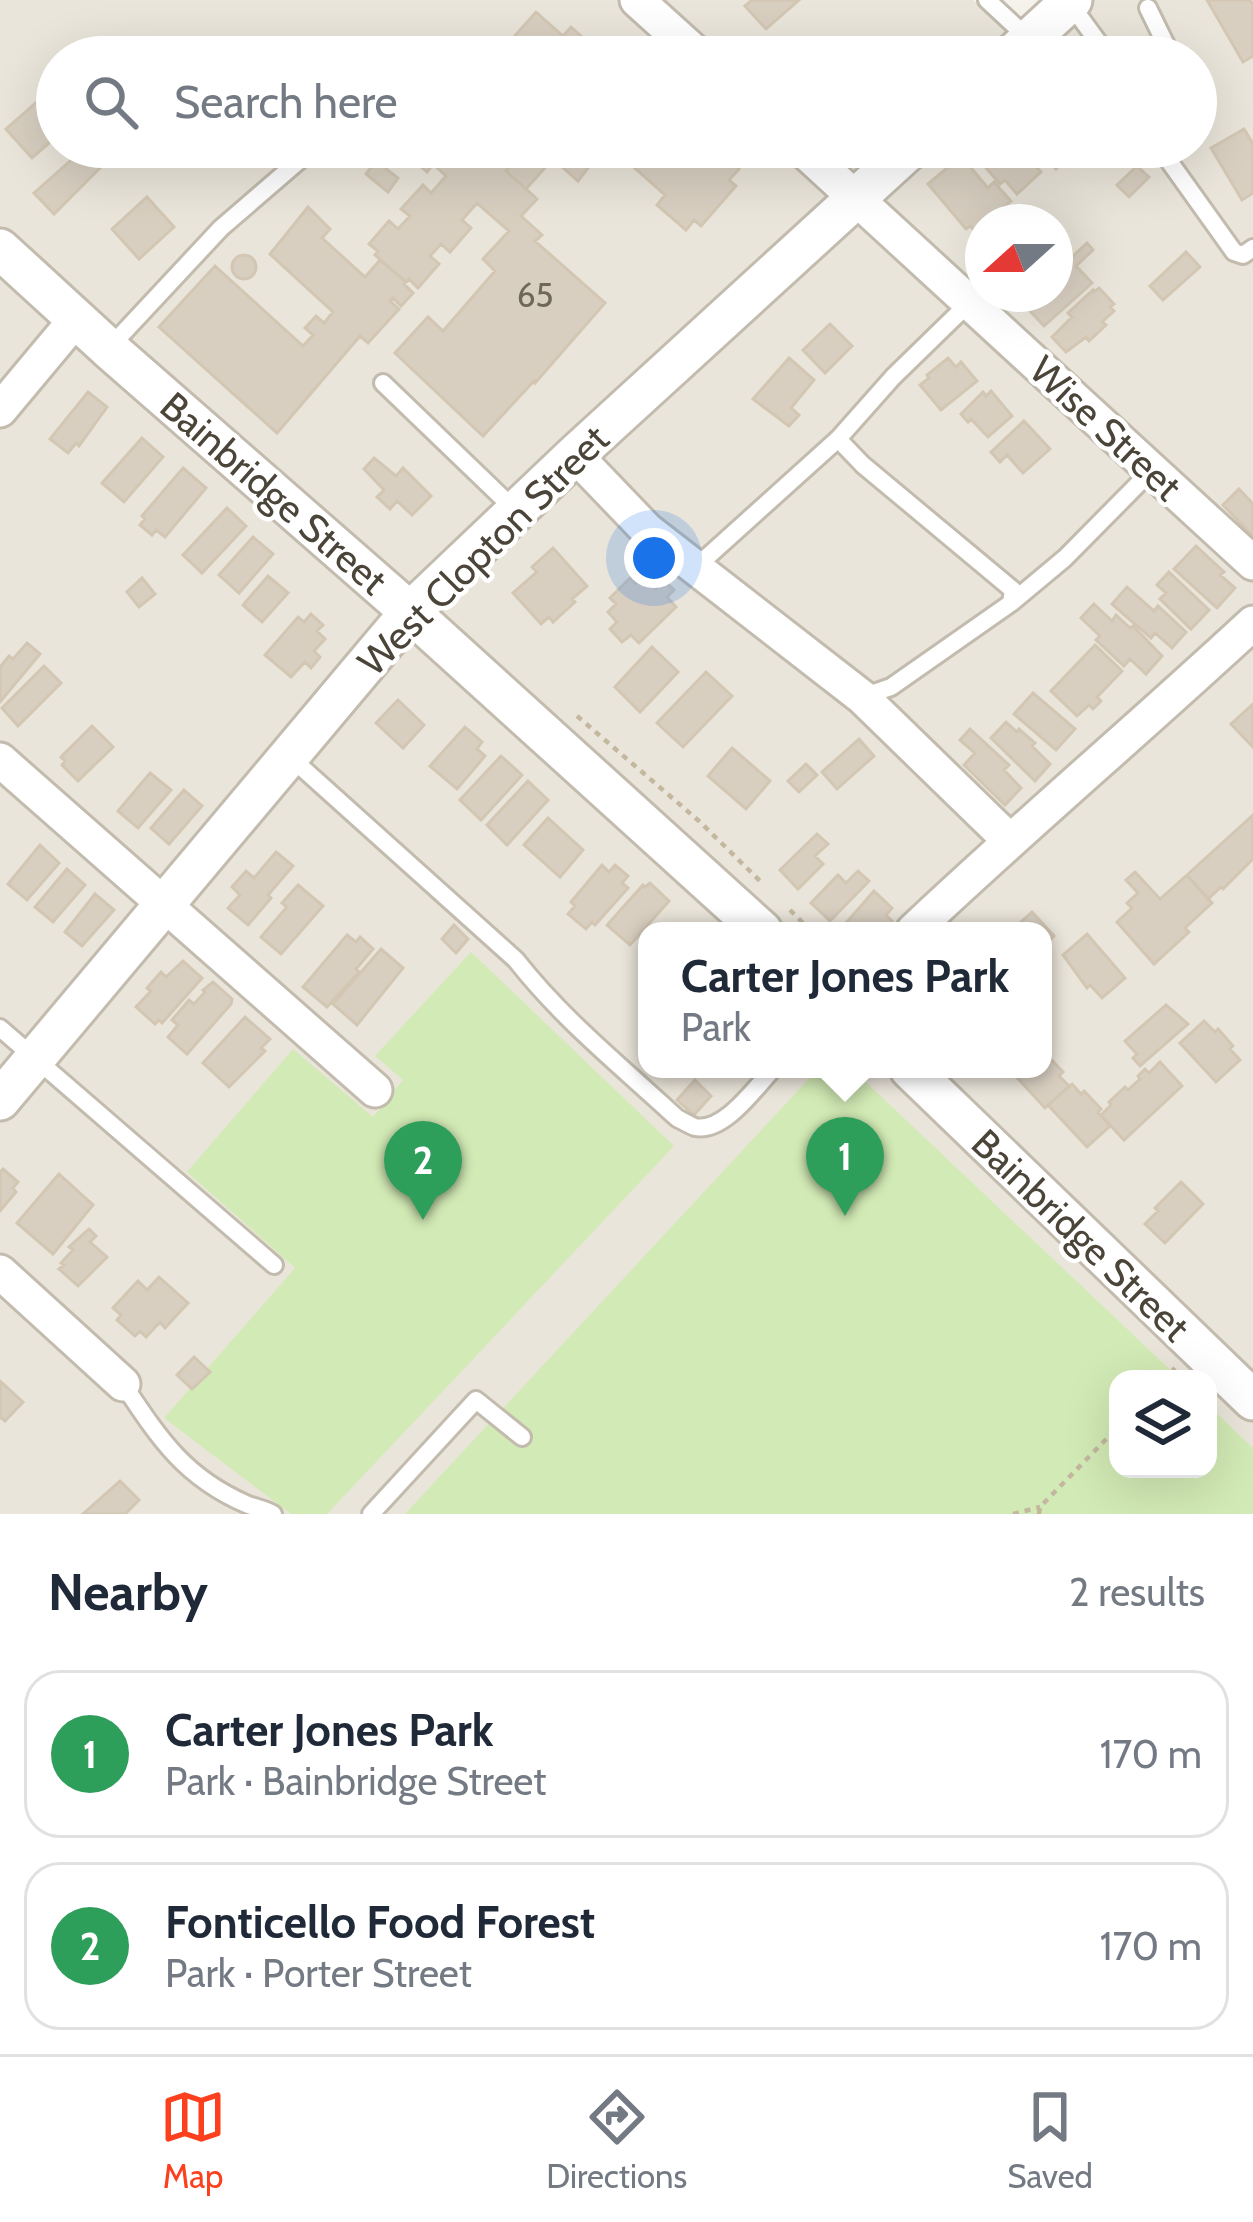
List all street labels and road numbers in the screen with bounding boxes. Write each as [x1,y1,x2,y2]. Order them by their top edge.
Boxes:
street label: Wise Street [1020,346,1192,510]
street label: Bainbridge Street [151,382,397,604]
street label: West Clopton Street [348,415,618,685]
street label: Bainbridge Street [962,1119,1200,1351]

